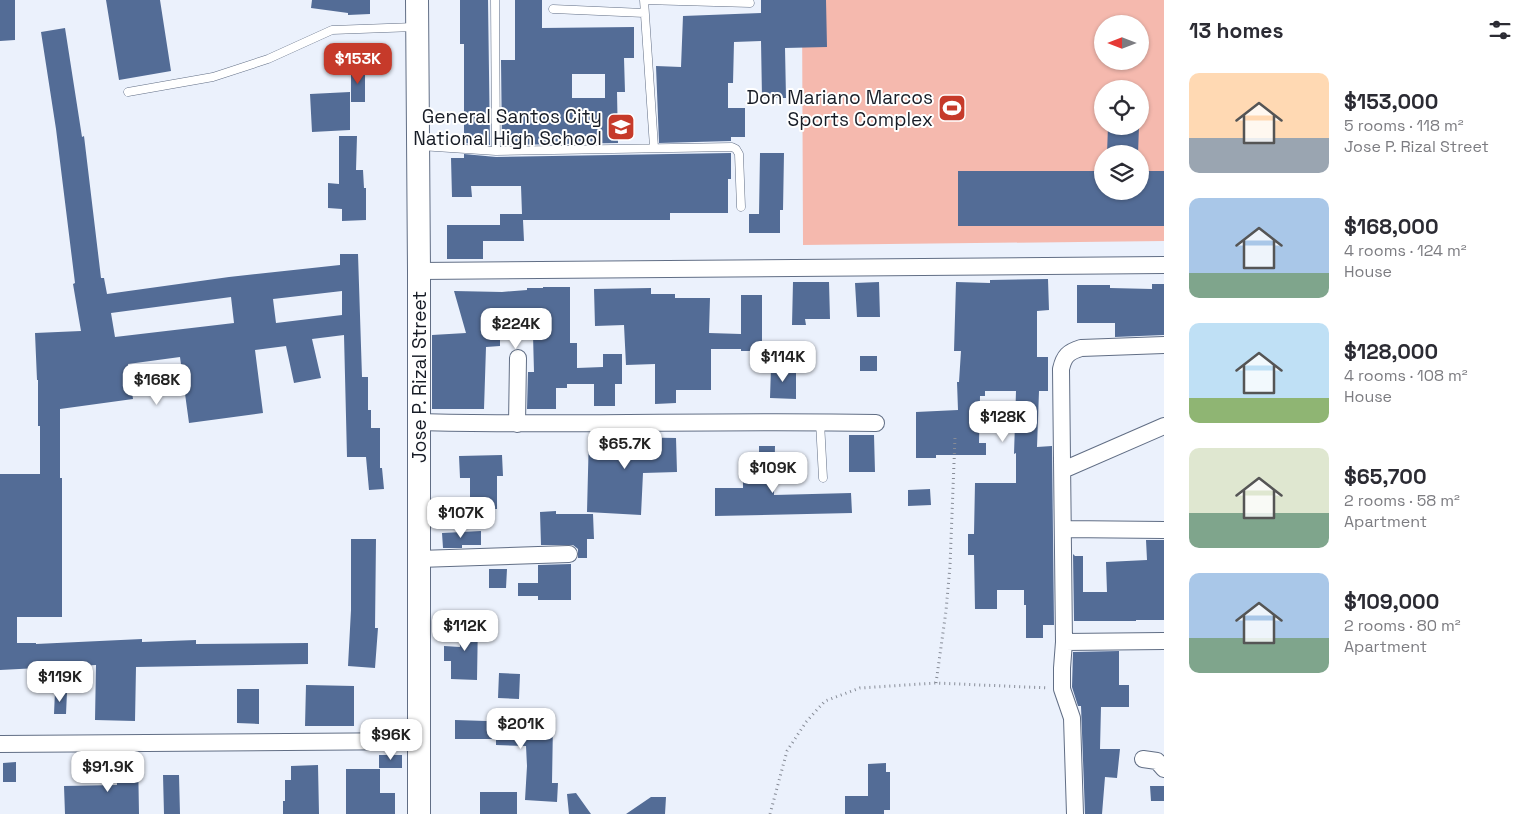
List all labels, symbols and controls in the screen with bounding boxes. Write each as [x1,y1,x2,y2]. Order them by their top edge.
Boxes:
north arrow [1094,15,1149,70]
map controls [1094,15,1149,200]
icon: filters [1486,16,1514,44]
text: 13 homes [1189,17,1283,44]
pin: $153K [323,42,393,85]
text: $153K [335,48,381,69]
button: locate [1094,80,1149,135]
place label: Don Mariano Marcos Sports Complex [746,85,933,132]
text: $153,000 [1344,88,1438,115]
sports icon: Don Mariano Marcos Sports Complex [937,93,967,123]
icon: home [1229,93,1289,153]
place label: General Santos City National High School [413,104,602,151]
school or university icon: General Santos City National High School [606,112,636,142]
text: 5 rooms · 118 m² [1344,115,1464,136]
text: Jose P. Rizal Street [1344,136,1489,157]
button: layers [1094,145,1149,200]
text: $168,000 [1344,213,1439,240]
icon: home [1229,218,1289,278]
text: 4 rooms · 124 m² [1344,240,1467,261]
text: House [1344,261,1392,282]
street label: Jose P. Rizal Street [407,291,432,463]
pin: $224K [481,308,551,350]
text: $224K [492,313,540,334]
text: $128,000 [1344,338,1438,365]
pin: $114K [748,340,818,383]
icon: home [1229,343,1289,403]
text: $114K [761,346,805,367]
pin: $168K [122,364,192,406]
text: 4 rooms · 108 m² [1344,365,1468,386]
text: $168K [134,369,180,390]
text: House [1344,386,1392,407]
pin: $128K [968,400,1038,443]
text: $128K [980,406,1026,427]
pin: $65.7K [584,428,666,470]
text: $65.7K [599,433,651,454]
pin: $109K [738,452,808,494]
text: $109K [749,457,797,478]
text: $65,700 [1344,463,1427,490]
icon: home [1229,468,1289,528]
text: 2 rooms · 58 m² [1344,490,1460,511]
pin: $107K [426,496,496,539]
text: $107K [438,502,484,523]
text: Apartment [1344,511,1427,532]
text: $109,000 [1344,588,1439,615]
icon: home [1229,593,1289,653]
pin: $112K [430,610,500,652]
text: $112K [443,615,487,636]
text: 2 rooms · 80 m² [1344,615,1461,636]
text: Apartment [1344,636,1427,657]
pin: $119K [25,660,95,703]
text: $119K [38,666,82,687]
pin: $201K [486,708,556,750]
text: $201K [498,713,544,734]
pin: $96K [361,718,421,761]
text: $96K [371,724,411,745]
pin: $91.9K [67,750,149,793]
text: $91.9K [82,756,134,777]

